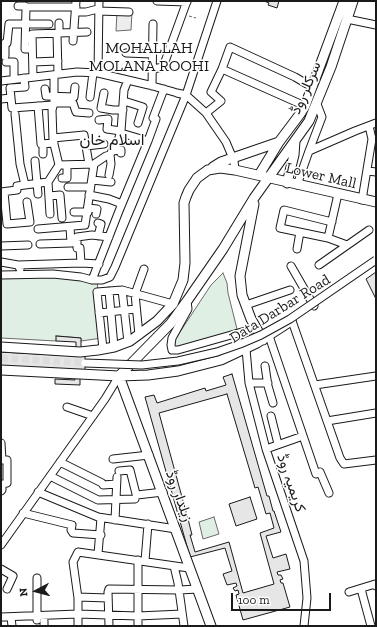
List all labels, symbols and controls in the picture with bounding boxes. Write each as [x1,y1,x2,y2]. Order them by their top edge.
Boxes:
district label: MOHALLAH MOLANA ROOHI [83,38,215,76]
street label: سرکلر روڈ [287,59,325,117]
district label: اسلام خان [80,130,144,150]
street label: Lower Mall [284,159,358,193]
street label: Data Darbar Road [226,271,334,347]
street label: کریمیہ روڈ [273,452,309,514]
street label: زیلدار روڈ [161,468,197,524]
north arrow [16,571,56,611]
scale bar [233,585,333,611]
text: N [17,587,30,597]
text: 100 m [238,593,270,607]

